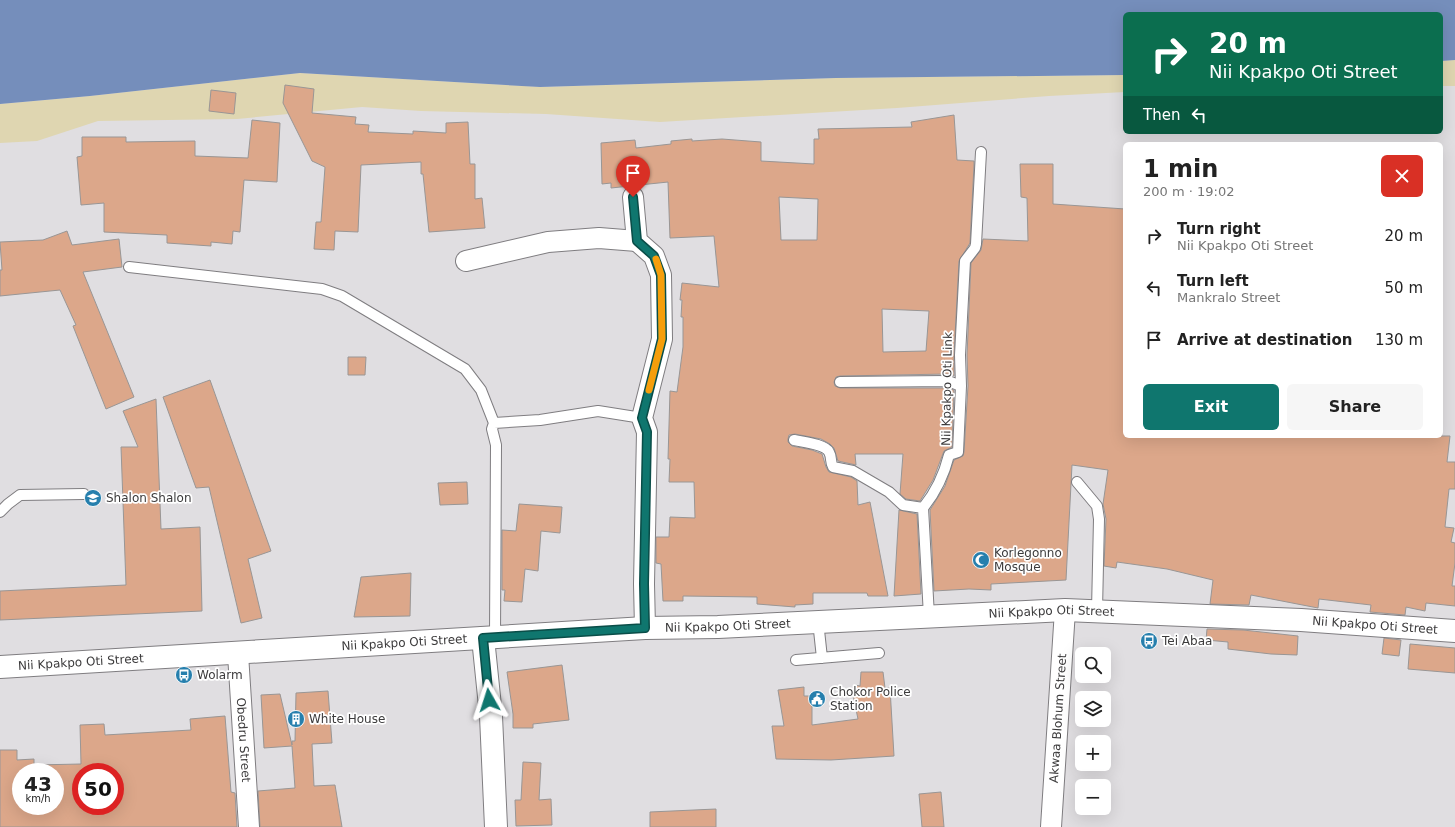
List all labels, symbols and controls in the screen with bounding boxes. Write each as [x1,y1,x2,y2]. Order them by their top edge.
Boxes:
text: 20 m [1209,27,1287,60]
icon: right [1143,28,1195,80]
text: Nii Kpakpo Oti Street [1209,61,1398,82]
icon: left [1188,104,1210,126]
text: Then [1143,106,1180,124]
text: 1 min [1143,155,1218,183]
button: close [1381,155,1423,197]
pin [616,156,650,197]
icon: arrive [622,162,644,184]
text: 200 m · 19:02 [1143,184,1234,199]
text: Turn right [1177,220,1261,238]
icon: right [1143,225,1165,247]
text: 20 m [1385,227,1423,245]
text: Nii Kpakpo Oti Street [1177,238,1313,253]
text: Turn left [1177,272,1249,290]
icon: left [1143,277,1165,299]
text: 50 m [1385,279,1423,297]
text: Mankralo Street [1177,290,1280,305]
icon: arrive [1143,329,1165,351]
text: Arrive at destination [1177,331,1352,349]
text: 130 m [1375,331,1423,349]
street label: Nii Kpakpo Oti Link [939,332,955,446]
button: Exit [1143,384,1279,430]
button: Share [1287,384,1423,430]
school or university icon: Shalon Shalon [83,488,103,508]
place label: Shalon Shalon [106,491,192,505]
place label: Korlegonno Mosque [994,546,1062,574]
mosque icon: Korlegonno Mosque [971,550,991,570]
street label: Nii Kpakpo Oti Street [988,603,1115,621]
street label: Nii Kpakpo Oti Street [1312,614,1439,637]
street label: Nii Kpakpo Oti Street [665,616,791,635]
bus stop icon: Tei Abaa [1139,631,1159,651]
street label: Nii Kpakpo Oti Street [341,632,468,653]
place label: Tei Abaa [1161,634,1212,648]
map controls [1075,647,1111,815]
button: search [1075,647,1111,683]
street label: Nii Kpakpo Oti Street [18,651,144,673]
street label: Akwaa Blohum Street [1047,653,1069,783]
bus stop icon: Wolarm [174,665,194,685]
place label: Wolarm [197,668,243,682]
position arrow [468,679,510,721]
place label: Chokor Police Station [830,685,911,713]
public building icon: Chokor Police Station [807,689,827,709]
button: layers [1075,691,1111,727]
street label: Obedru Street [234,697,253,783]
building icon: White House [286,709,306,729]
place label: White House [309,712,385,726]
button: + [1075,735,1111,771]
speed limit sign: 50 [72,763,124,815]
text: 43 [24,772,52,796]
button: − [1075,779,1111,815]
text: km/h [25,793,51,804]

